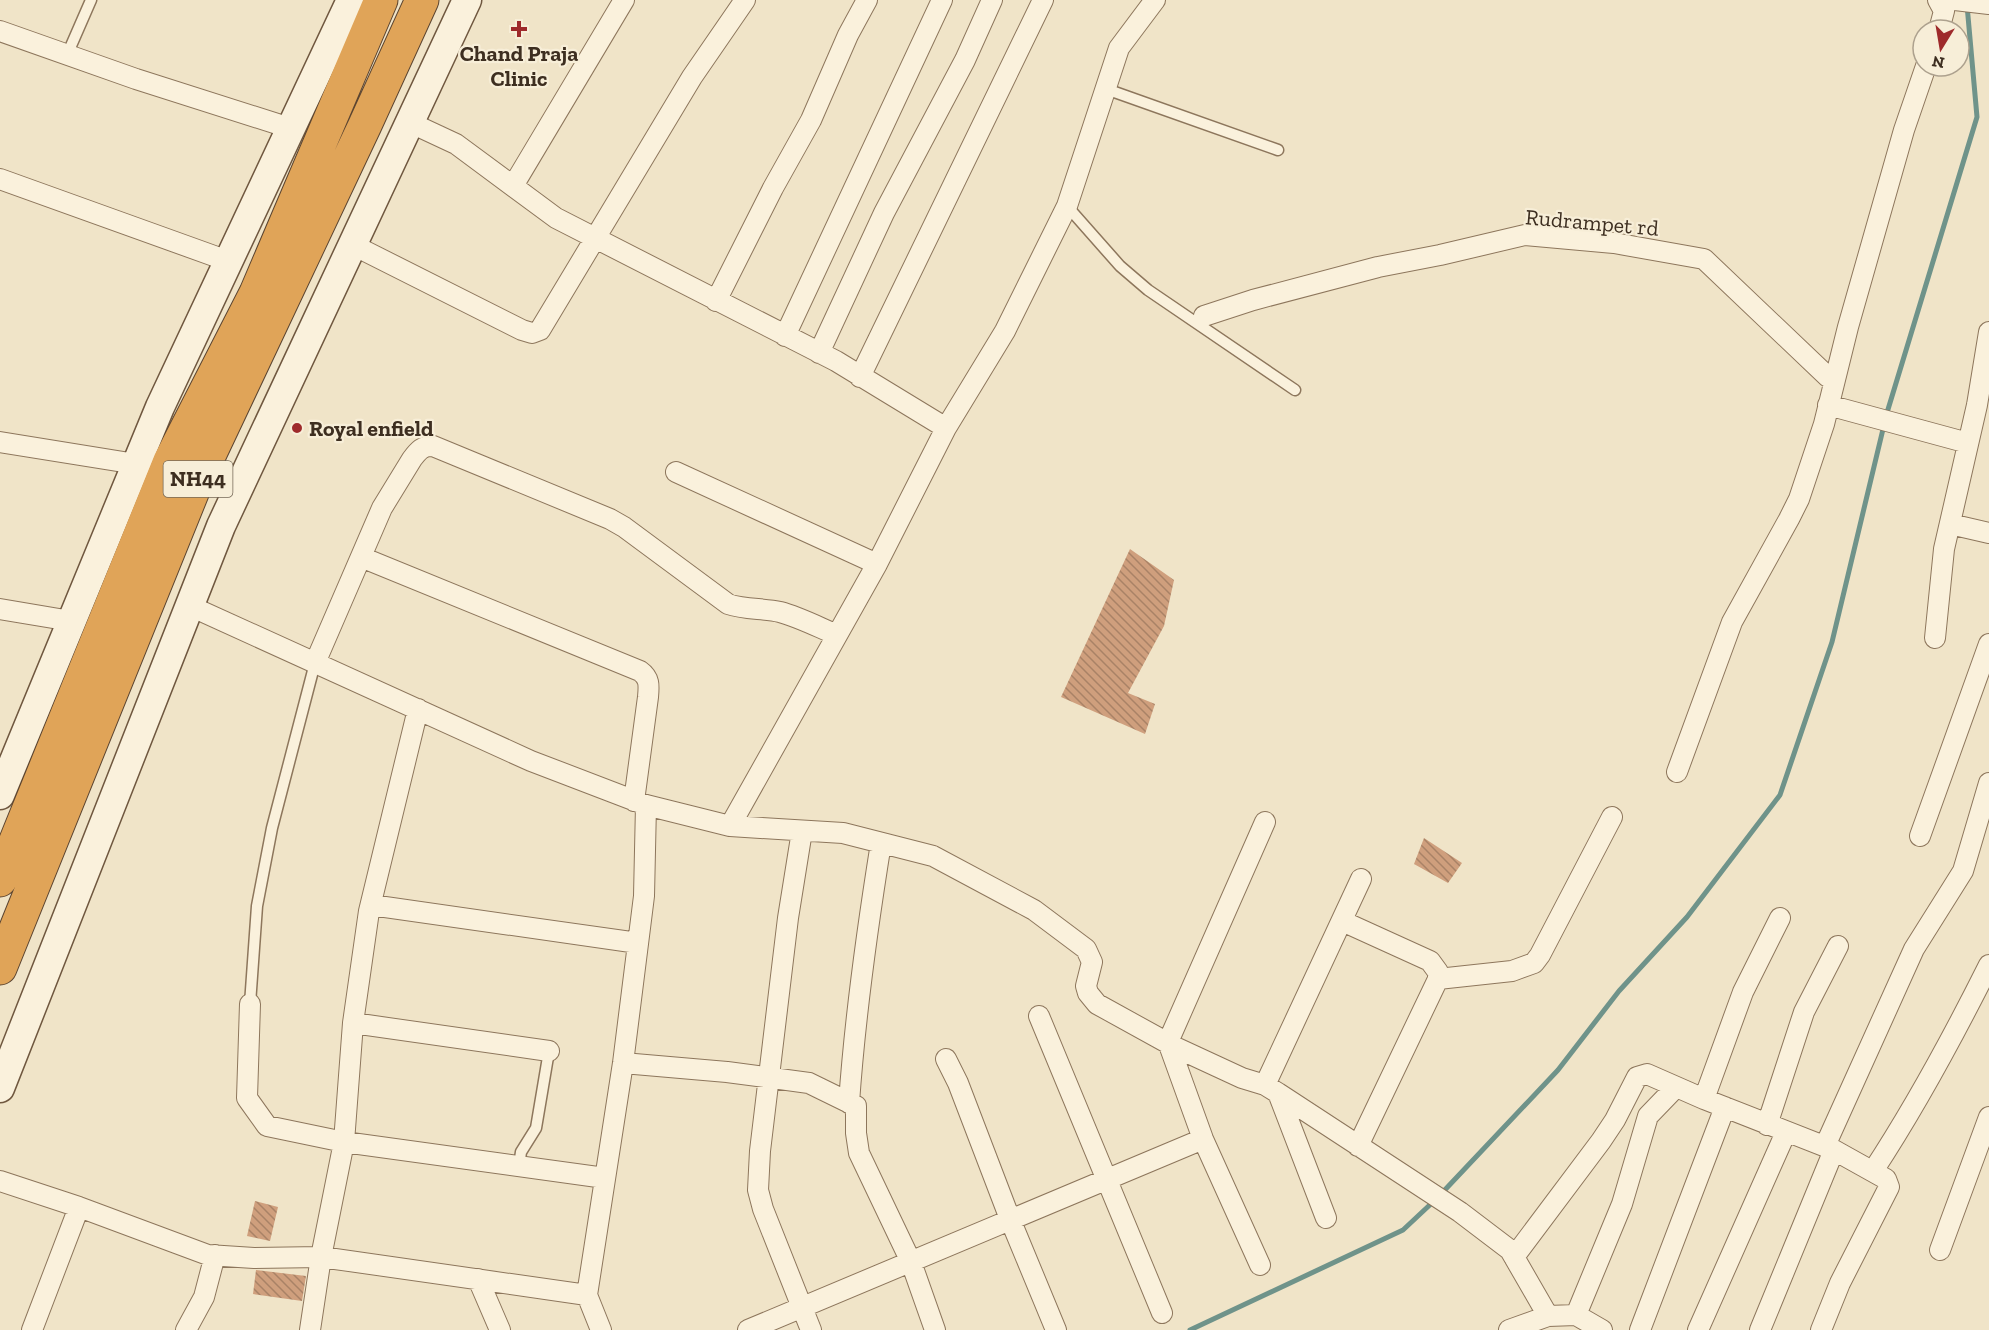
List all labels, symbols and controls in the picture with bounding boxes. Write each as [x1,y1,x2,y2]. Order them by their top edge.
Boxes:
north arrow [1911,18,1971,78]
marker: Chand Praja Clinic [510,20,528,38]
place label: Chand Praja Clinic [460,40,578,92]
text: N [1930,52,1946,73]
street label: Rudrampet rd [1524,203,1660,242]
place label: Royal enfield [309,415,434,442]
marker: Royal enfield [290,421,304,435]
road number: NH44 [164,461,232,497]

